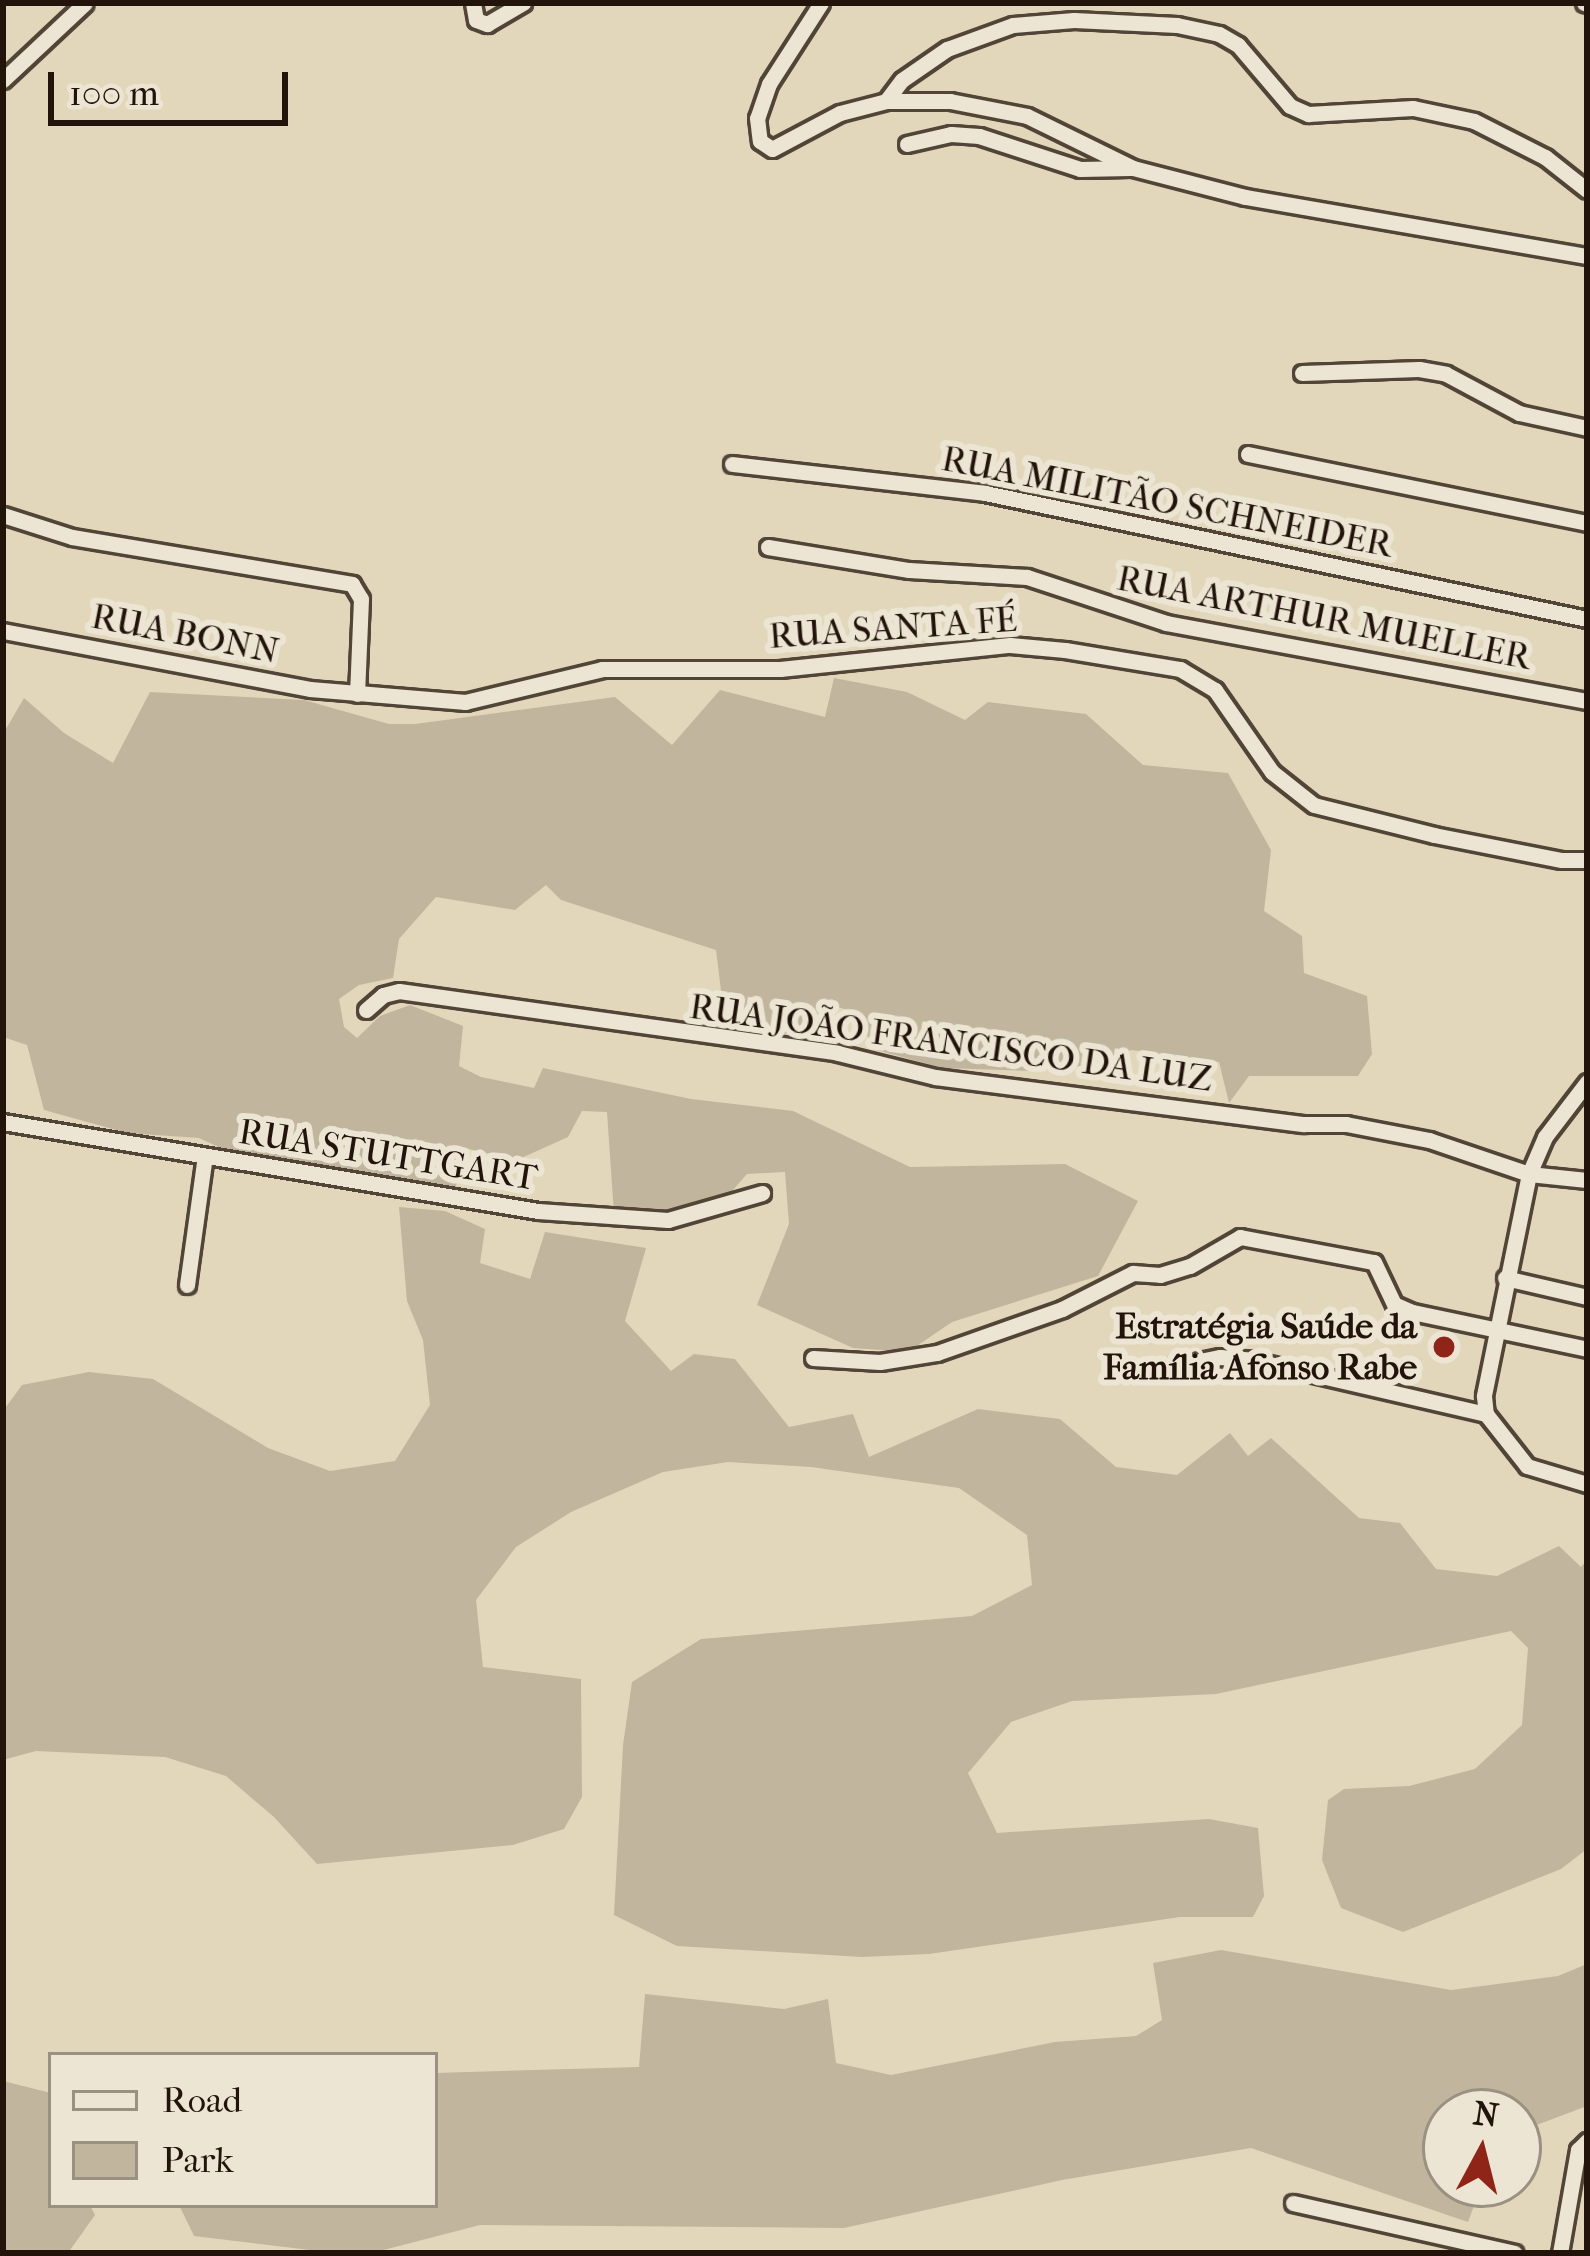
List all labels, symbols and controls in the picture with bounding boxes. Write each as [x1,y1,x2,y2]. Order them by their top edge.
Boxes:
scale bar [54,48,294,122]
text: 100 m [69,72,159,114]
street label: RUA MILITÃO SCHNEIDER [938,437,1396,567]
street label: RUA ARTHUR MUELLER [1113,557,1535,679]
street label: RUA BONN [88,595,282,673]
street label: RUA SANTA FÉ [767,598,1019,658]
street label: RUA JOÃO FRANCISCO DA LUZ [687,985,1215,1101]
street label: RUA STUTTGART [236,1110,540,1200]
place label: Estratégia Saúde da Família Afonso Rabe [1103,1304,1417,1389]
marker: Estratégia Saúde da Família Afonso Rabe [1428,1331,1460,1363]
legend [48,2052,438,2208]
text: Road [162,2079,242,2121]
north arrow [1422,2088,1542,2208]
text: N [1471,2094,1501,2136]
text: Park [162,2139,234,2181]

